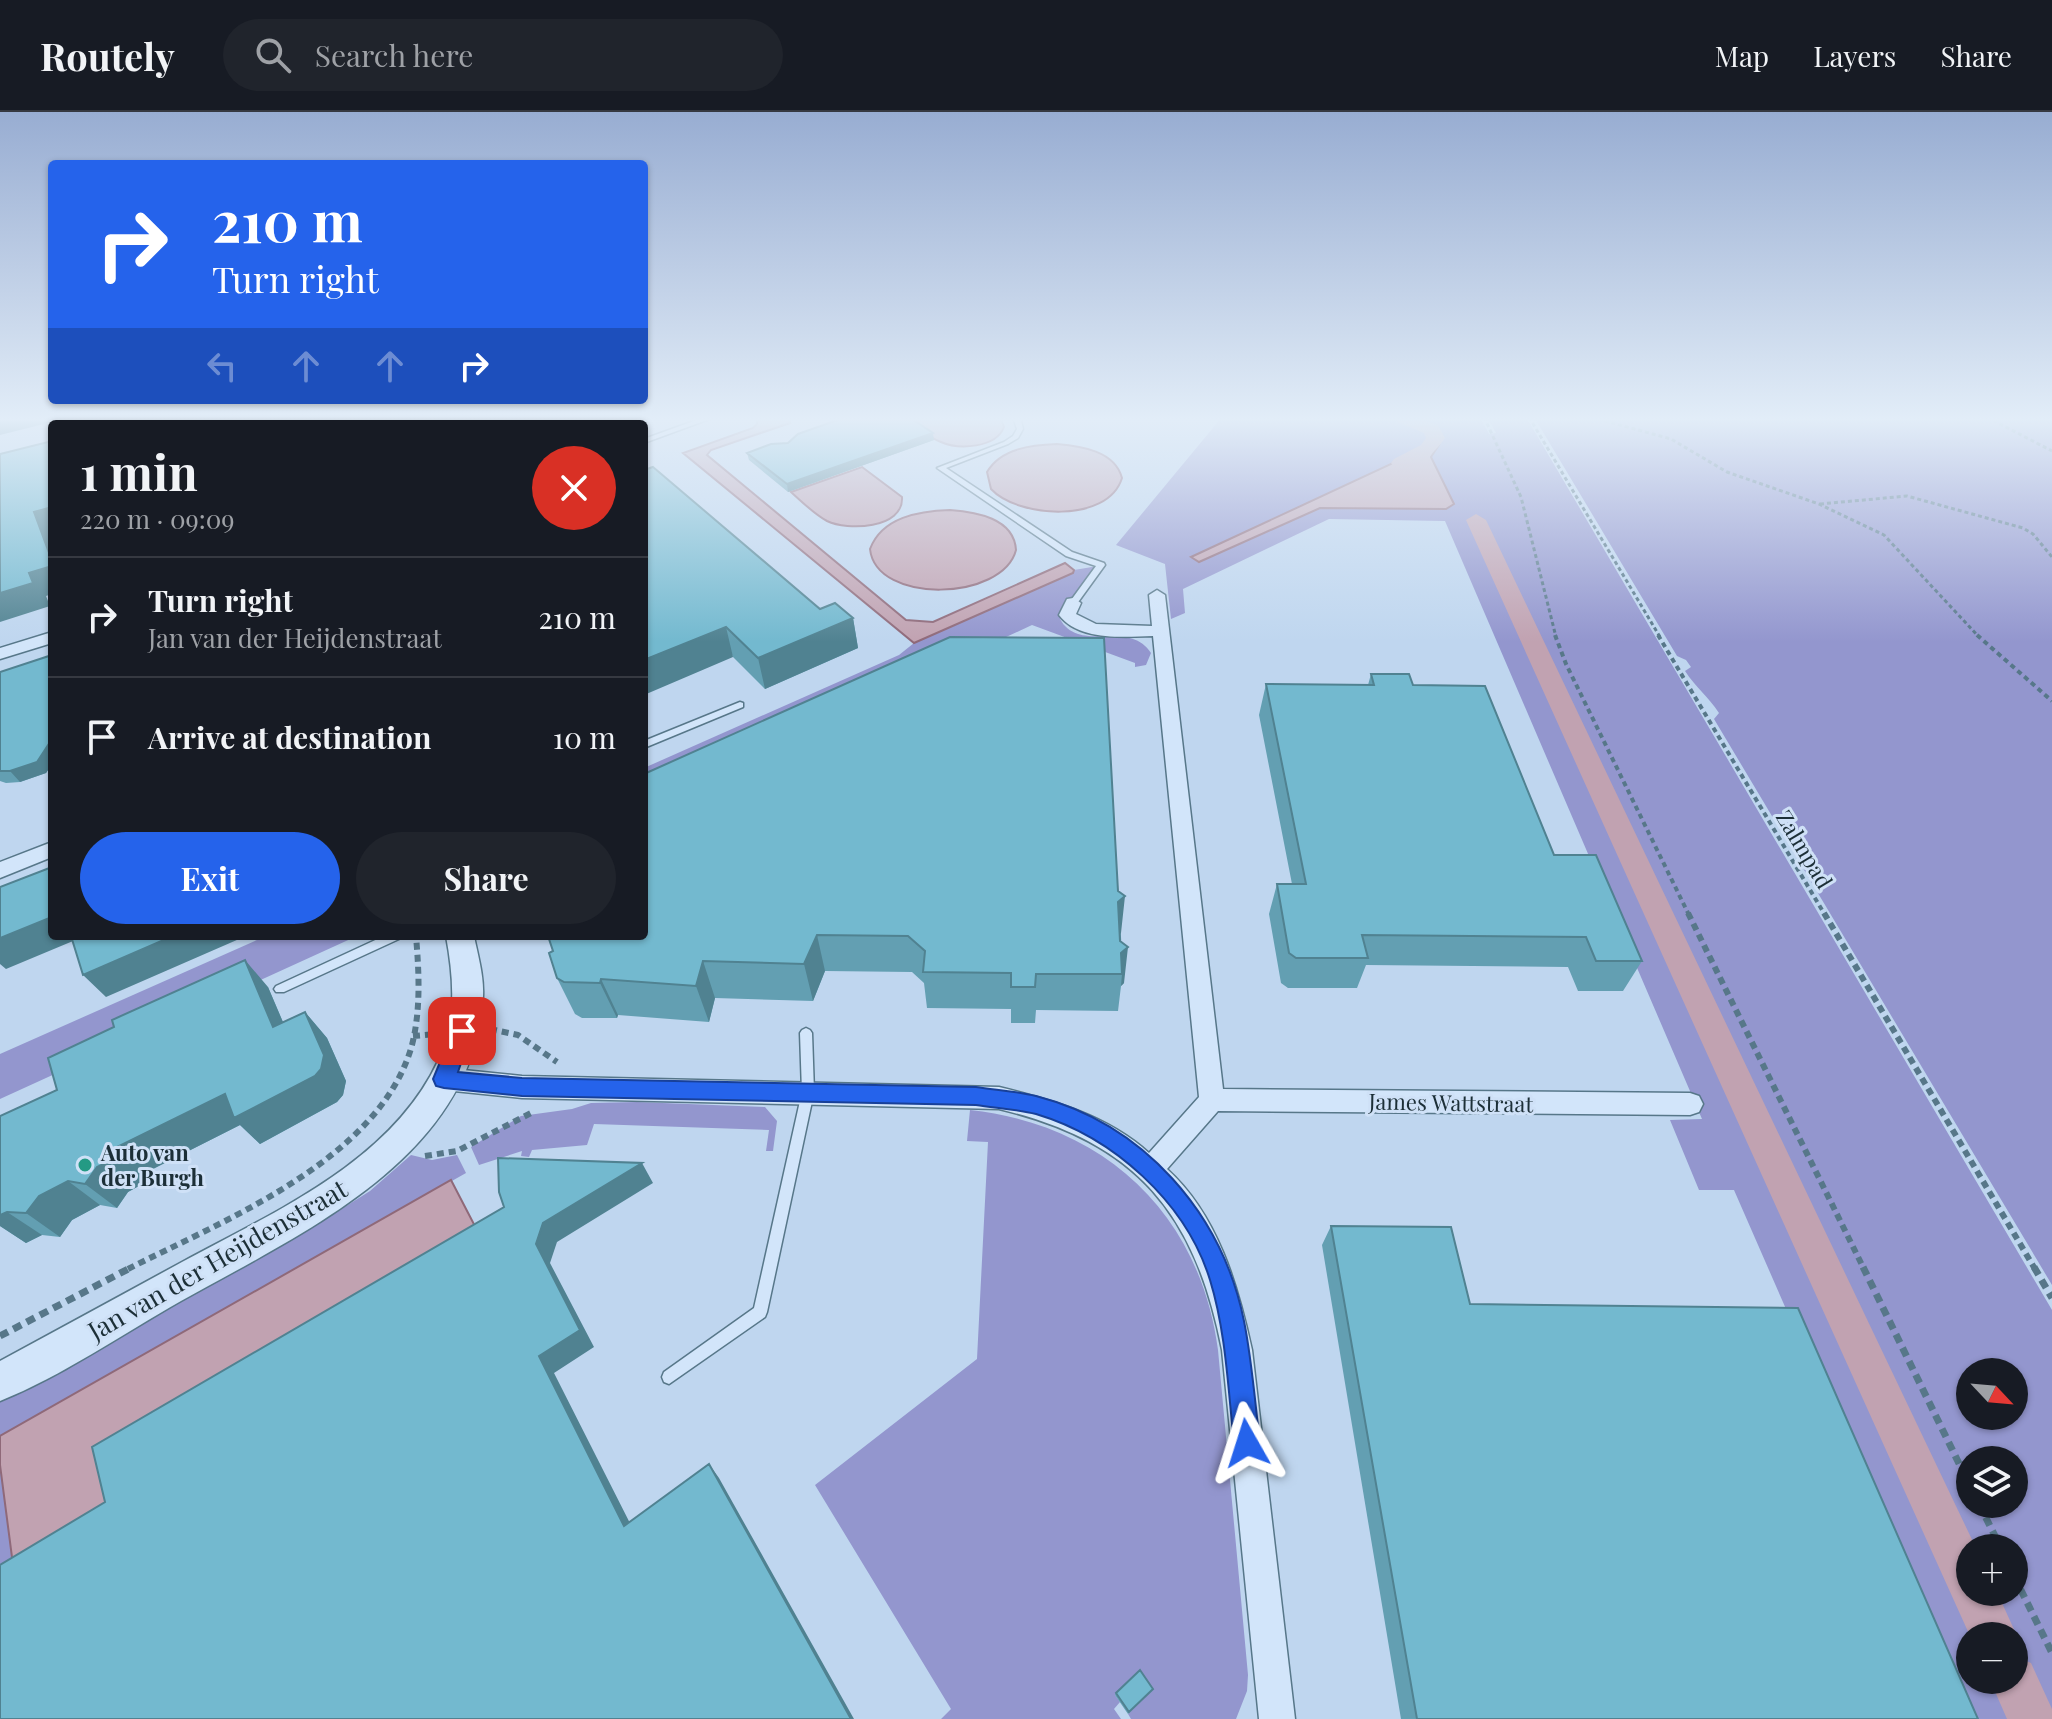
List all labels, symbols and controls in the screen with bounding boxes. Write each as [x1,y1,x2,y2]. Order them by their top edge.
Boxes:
search box [223,19,783,91]
text: Routely [40,30,175,81]
icon: search [251,33,295,77]
text: Search here [315,35,473,75]
text: Map [1715,37,1769,74]
text: Layers [1813,37,1896,74]
text: Share [1940,37,2012,74]
text: 210 m [212,182,363,257]
icon: right [80,192,184,296]
text: Turn right [212,254,379,302]
icon: left [200,344,244,388]
icon: ahead [284,344,328,388]
icon: ahead [368,344,412,388]
icon: right [452,344,496,388]
text: 1 min [80,439,198,503]
button: close [532,446,616,530]
text: 220 m · 09:09 [80,501,234,536]
text: Turn right [148,580,293,620]
icon: right [80,595,124,639]
text: 210 m [538,597,616,637]
text: Jan van der Heijdenstraat [148,620,442,655]
icon: arrive [80,715,124,759]
text: Arrive at destination [148,717,431,757]
text: 10 m [553,717,616,757]
street label: Zalmpad [1770,804,1840,894]
button: Exit [80,832,340,924]
button: Share [356,832,616,924]
pin [428,997,496,1065]
icon: arrive [440,1009,484,1053]
street label: James Wattstraat [1368,1086,1535,1118]
place label: Auto van der Burgh [100,1137,205,1192]
marker: Auto van der Burgh [76,1156,94,1174]
street label: Jan van der Heijdenstraat [80,1170,354,1348]
north arrow [1956,1358,2028,1430]
map controls [1956,1358,2028,1694]
position arrow [1205,1401,1289,1485]
button: layers [1956,1446,2028,1518]
button: + [1956,1534,2028,1606]
button: − [1956,1622,2028,1694]

